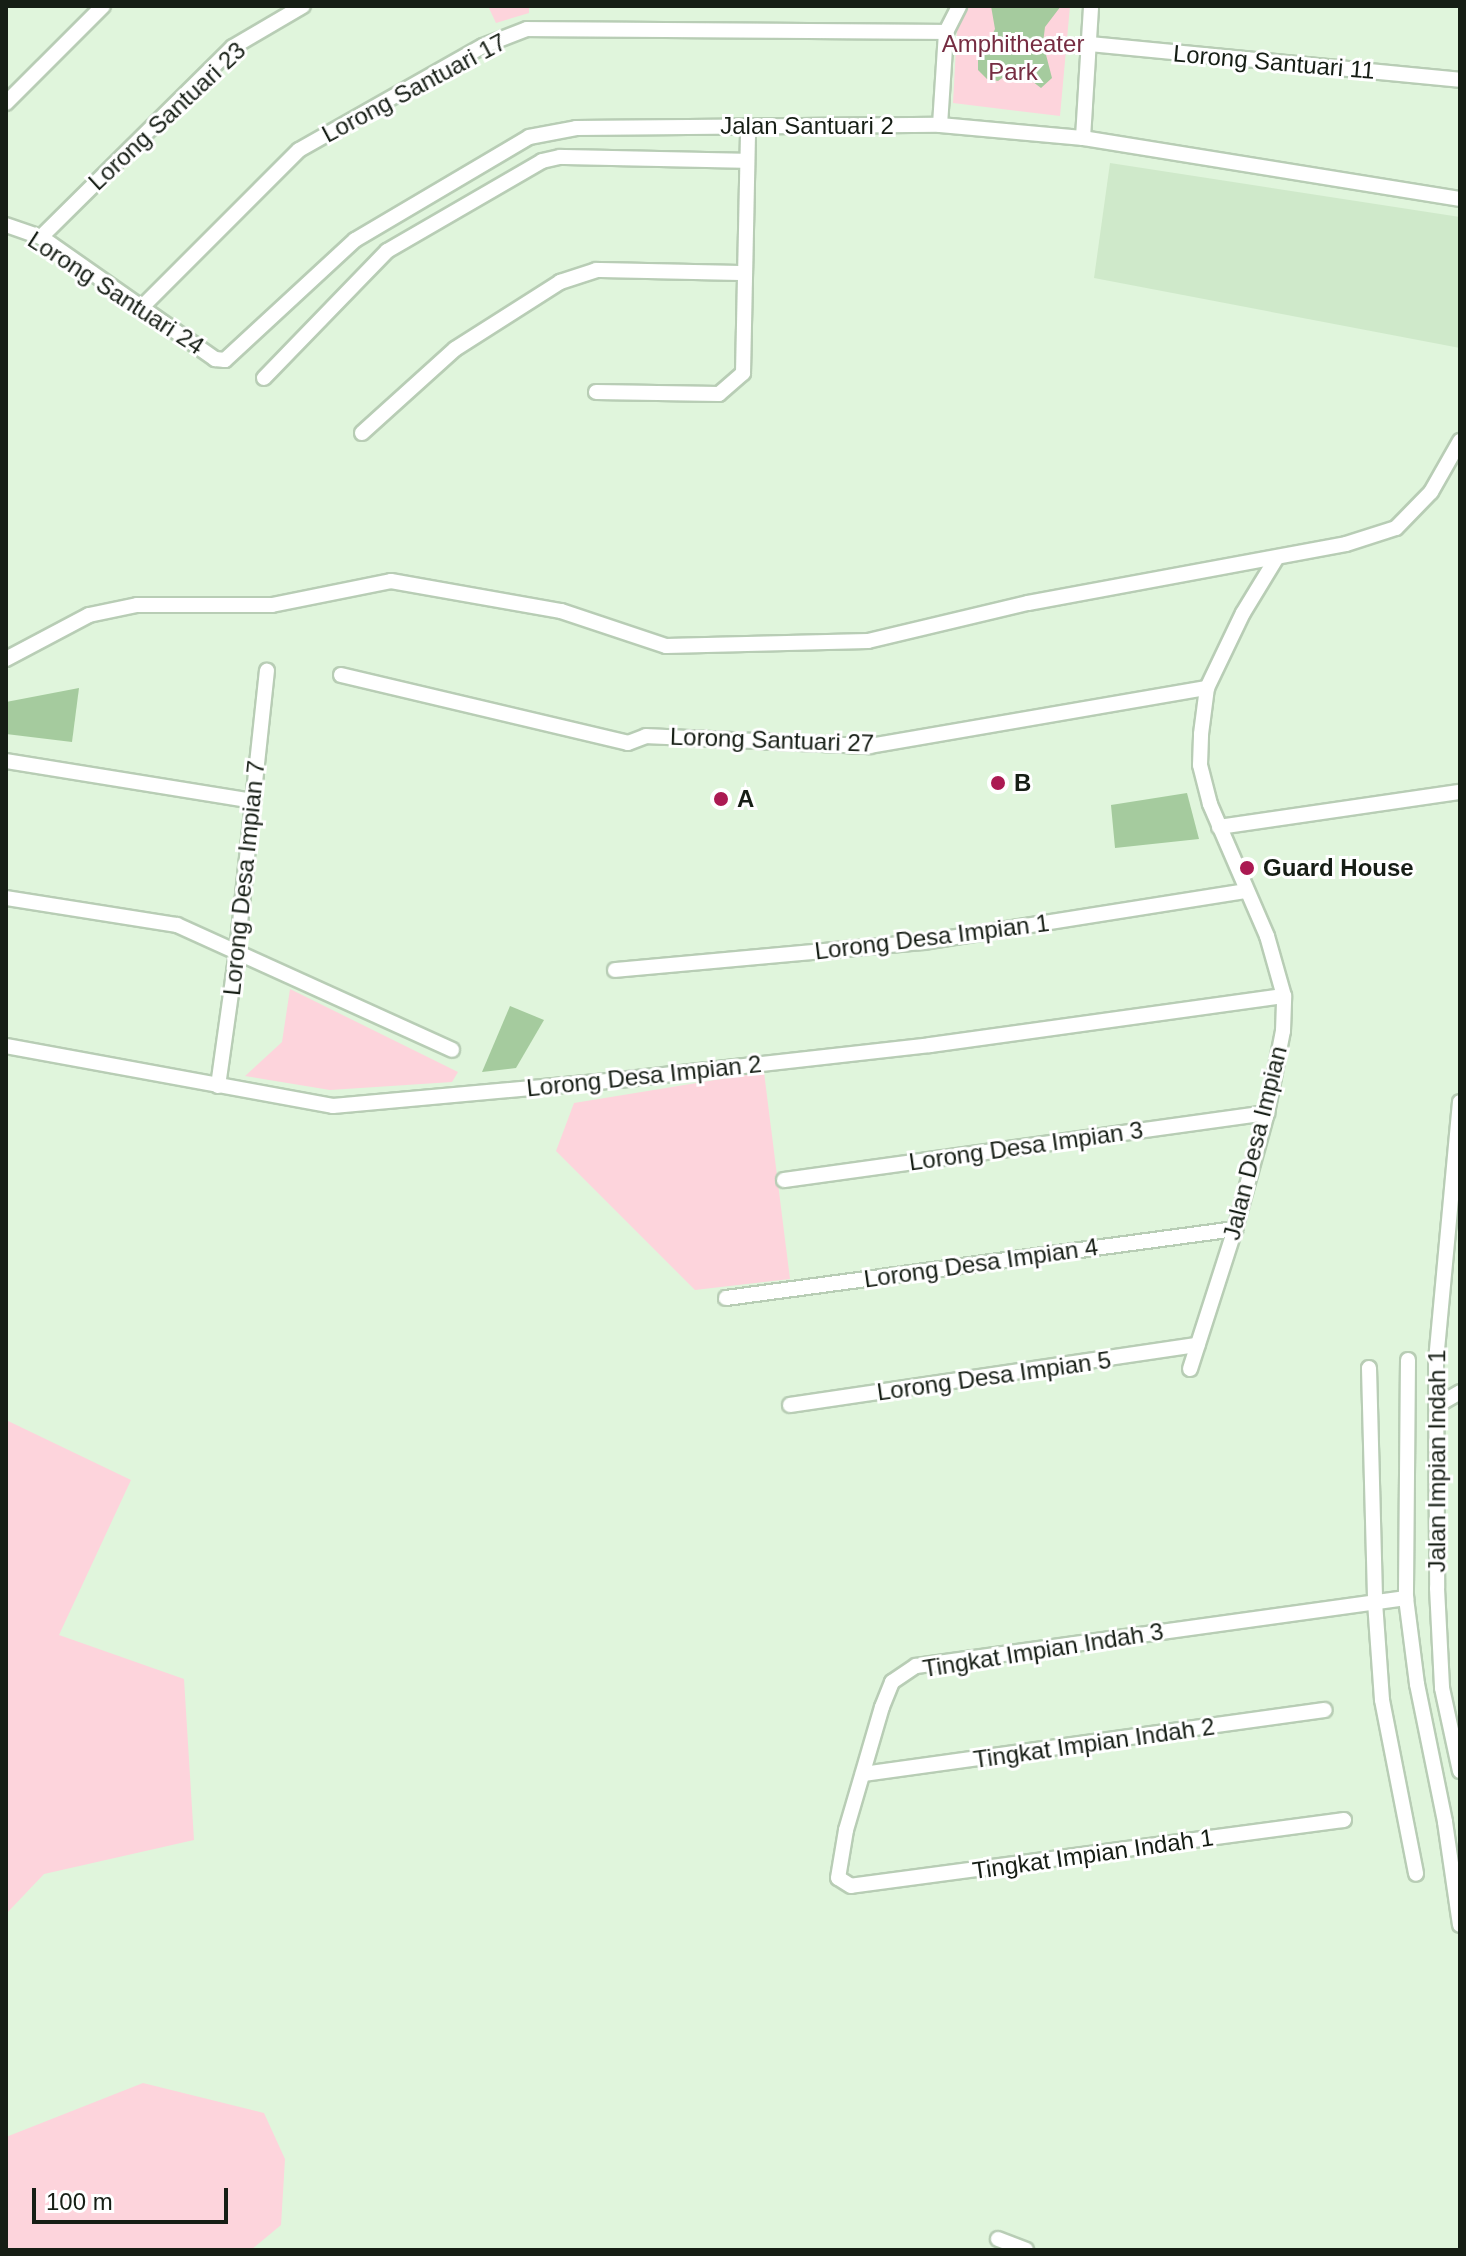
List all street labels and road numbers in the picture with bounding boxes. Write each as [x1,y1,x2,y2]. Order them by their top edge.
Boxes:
street label: Lorong Santuari 17 [317,27,511,149]
street label: Lorong Santuari 23 [83,36,251,196]
street label: Lorong Santuari 11 [1172,39,1376,85]
street label: Jalan Santuari 2 [720,112,894,140]
street label: Lorong Santuari 24 [23,225,209,361]
street label: Lorong Santuari 27 [669,722,875,758]
street label: Lorong Desa Impian 7 [217,759,271,997]
street label: Lorong Desa Impian 1 [813,908,1051,966]
street label: Jalan Desa Impian [1217,1043,1293,1243]
street label: Lorong Desa Impian 2 [525,1049,763,1103]
street label: Lorong Desa Impian 3 [907,1115,1145,1177]
street label: Lorong Desa Impian 4 [862,1232,1100,1294]
street label: Lorong Desa Impian 5 [875,1345,1113,1407]
street label: Jalan Impian Indah 1 [1423,1350,1451,1572]
street label: Tingkat Impian Indah 3 [921,1617,1165,1683]
street label: Tingkat Impian Indah 2 [972,1712,1216,1774]
street label: Tingkat Impian Indah 1 [971,1823,1215,1885]

